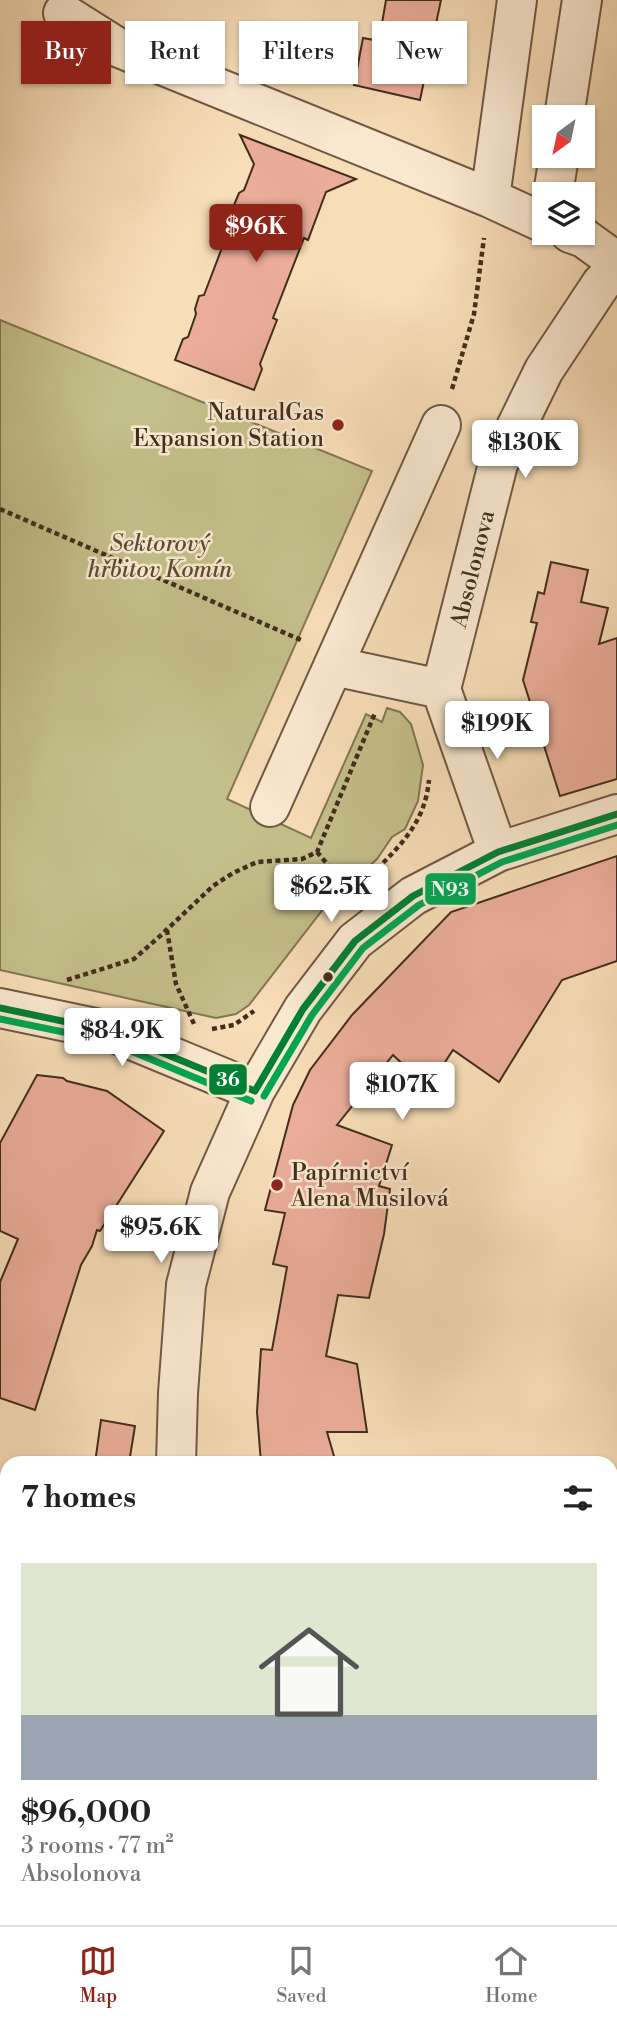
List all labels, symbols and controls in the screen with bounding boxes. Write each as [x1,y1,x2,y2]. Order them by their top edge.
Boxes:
chip: Buy [21,21,111,84]
chip: Rent [125,21,225,84]
chip: Filters [239,21,358,84]
chip: New [372,21,467,84]
north arrow [532,105,595,168]
map controls [532,105,595,245]
button: layers [532,182,595,245]
pin: $96K [215,204,297,264]
text: $96K [225,213,287,241]
place label: NaturalGas Expansion Station [133,399,324,453]
marker: NaturalGas Expansion Station [330,417,346,433]
pin: $130K [476,420,574,480]
text: $130K [488,429,562,457]
street label: Absolonova [445,507,501,632]
park label: Sektorový hřbitov Komín [88,530,233,584]
pin: $199K [448,702,546,761]
text: $199K [461,710,533,738]
pin: $62.5K [274,864,388,924]
line badge: N93 [424,872,477,906]
text: $62.5K [290,873,372,901]
text: N93 [431,878,469,902]
unlabelled marker [321,970,335,984]
pin: $84.9K [65,1009,179,1068]
text: $84.9K [80,1017,164,1045]
pin: $107K [353,1062,451,1122]
line badge: 36 [208,1063,248,1096]
text: 36 [216,1068,240,1092]
text: $107K [366,1071,438,1099]
place label: Papírnictví Alena Musilová [290,1159,449,1213]
marker: Papírnictví Alena Musilová [269,1177,285,1193]
pin: $95.6K [104,1206,218,1265]
text: $95.6K [120,1214,202,1242]
text: 7 homes [21,1479,136,1517]
icon: filters [559,1479,597,1517]
icon: home [246,1609,372,1735]
text: $96,000 [21,1794,151,1832]
text: 3 rooms · 77 m² [21,1832,174,1860]
text: Absolonova [21,1860,141,1888]
tab: Map [79,1942,117,2008]
tab: Saved [276,1942,326,2008]
tab: Home [485,1942,537,2008]

